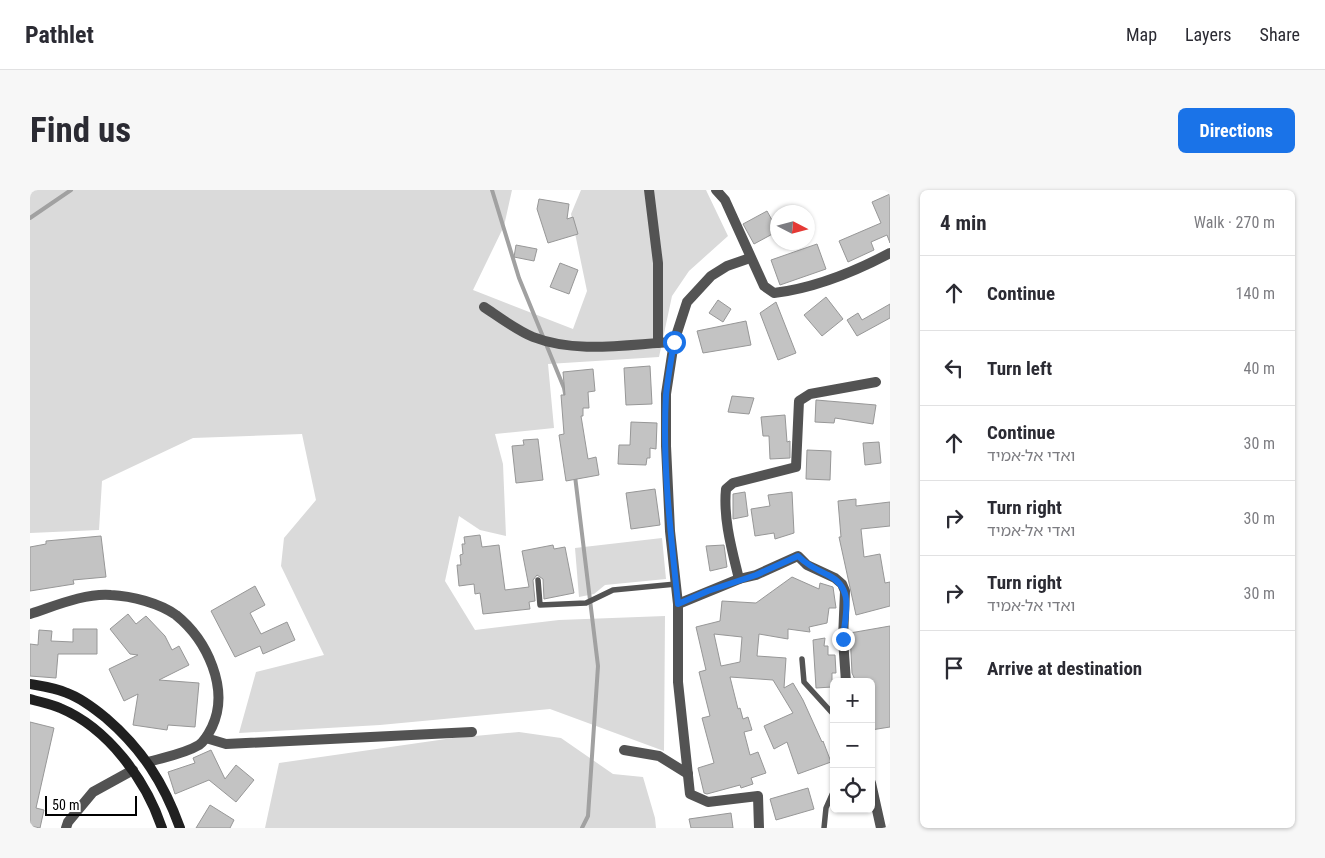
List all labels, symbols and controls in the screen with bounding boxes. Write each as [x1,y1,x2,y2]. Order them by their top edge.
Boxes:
text: Pathlet [25,21,94,49]
text: Map [1126,24,1157,45]
text: Layers [1185,24,1232,45]
text: Share [1260,24,1300,45]
button: Directions [1178,108,1295,153]
text: Find us [30,110,131,151]
north arrow [770,205,815,250]
text: 4 min [940,211,987,235]
text: Walk · 270 m [1194,213,1275,232]
icon: ahead [940,279,968,307]
text: Continue [987,282,1055,305]
text: 140 m [1236,284,1275,303]
route start [663,331,686,354]
icon: left [940,354,968,382]
text: Turn left [987,357,1052,380]
text: 40 m [1243,359,1275,378]
text: Continue [987,421,1055,444]
icon: ahead [940,429,968,457]
text: 30 m [1243,434,1275,453]
text: ואדי אל-אמיד [987,446,1075,465]
text: Turn right [987,496,1062,519]
icon: right [940,504,968,532]
text: 30 m [1243,509,1275,528]
text: ואדי אל-אמיד [987,521,1075,540]
text: Turn right [987,571,1062,594]
icon: right [940,579,968,607]
text: 30 m [1243,584,1275,603]
text: ואדי אל-אמיד [987,596,1075,615]
route end [832,628,855,651]
icon: arrive [940,654,968,682]
text: Arrive at destination [987,657,1142,680]
map controls [830,678,875,813]
button: + [830,678,875,723]
button: − [830,723,875,768]
button: locate [830,768,875,813]
scale bar [45,793,138,816]
text: 50 m [52,797,80,813]

